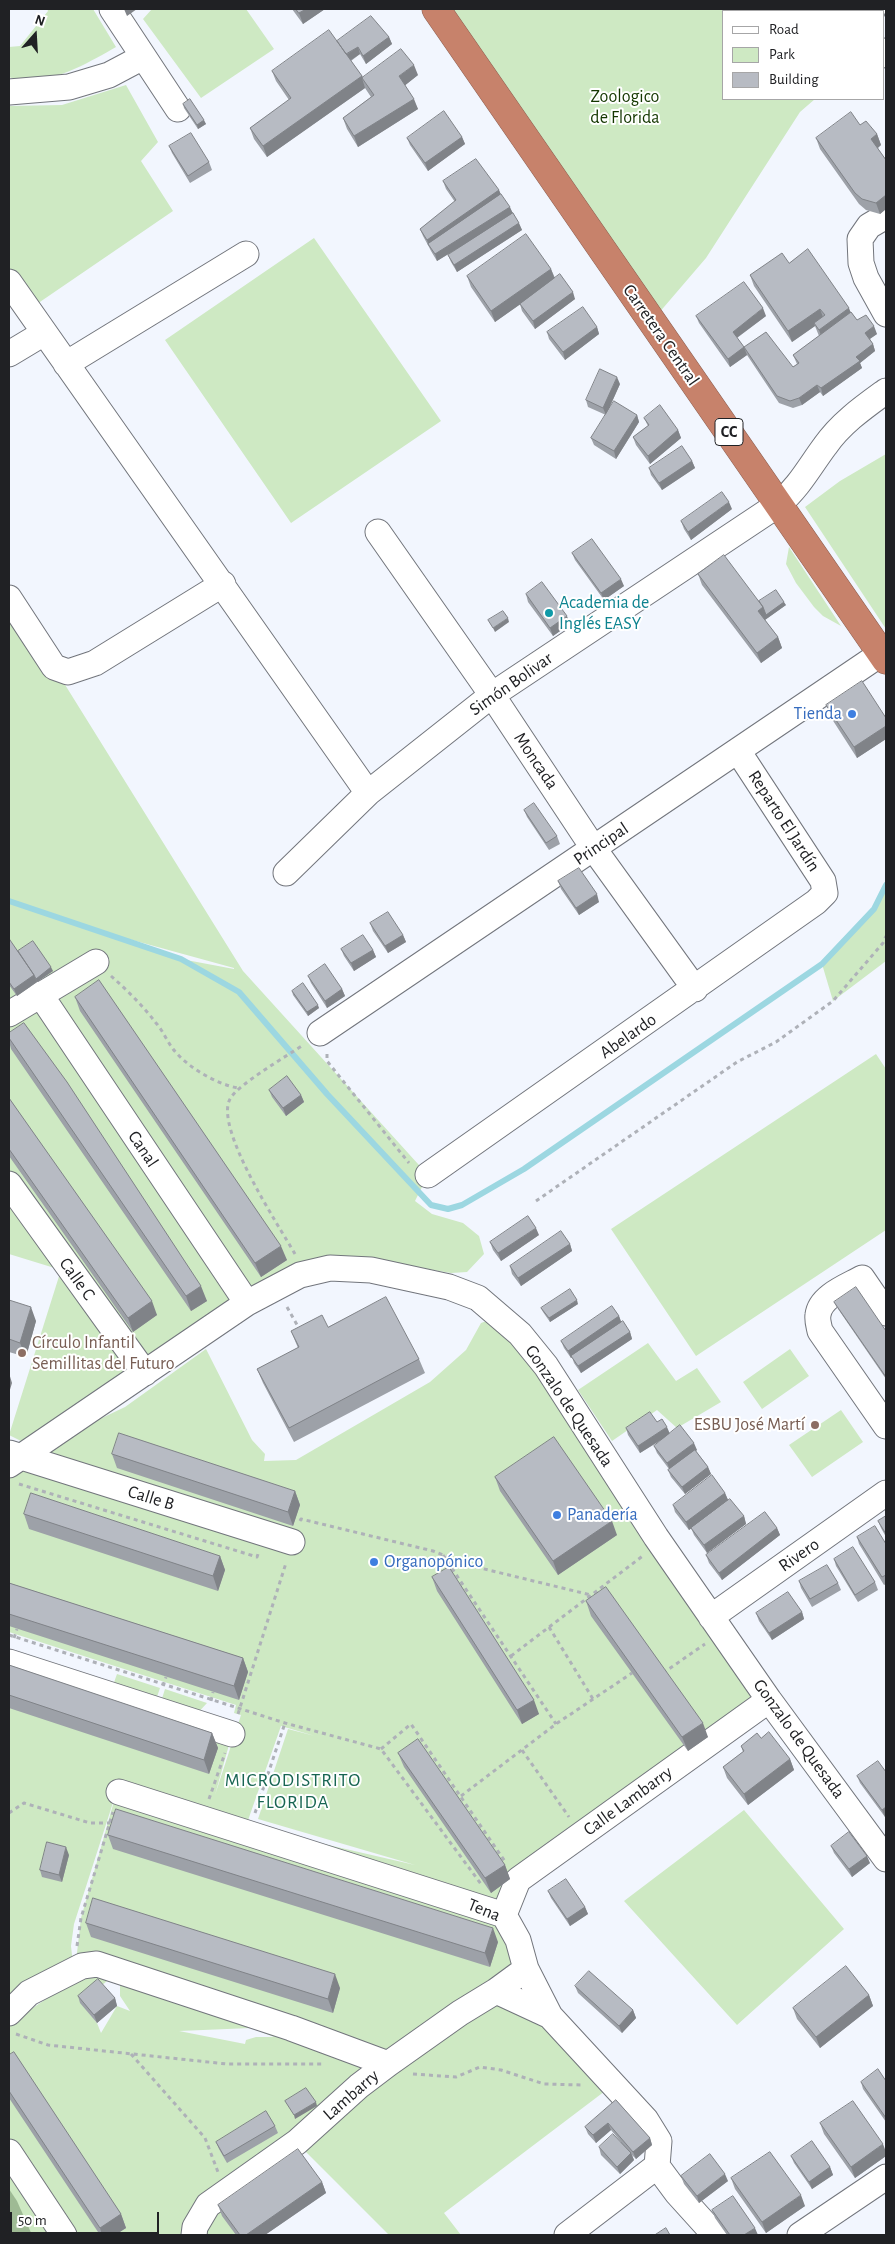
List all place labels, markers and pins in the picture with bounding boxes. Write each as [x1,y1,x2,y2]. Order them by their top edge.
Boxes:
place label: Academia de Inglés EASY [559,592,649,634]
marker: Academia de Inglés EASY [543,607,555,619]
place label: Tienda [794,703,842,725]
marker: Tienda [846,708,858,720]
place label: Círculo Infantil Semillitas del Futuro [32,1332,175,1375]
marker: Círculo Infantil Semillitas del Futuro [16,1347,28,1359]
place label: ESBU José Martí [694,1414,805,1436]
marker: ESBU José Martí [809,1419,821,1431]
place label: Panadería [567,1504,638,1526]
marker: Panadería [551,1509,563,1521]
place label: Organopónico [384,1551,483,1573]
marker: Organopónico [368,1556,380,1568]

